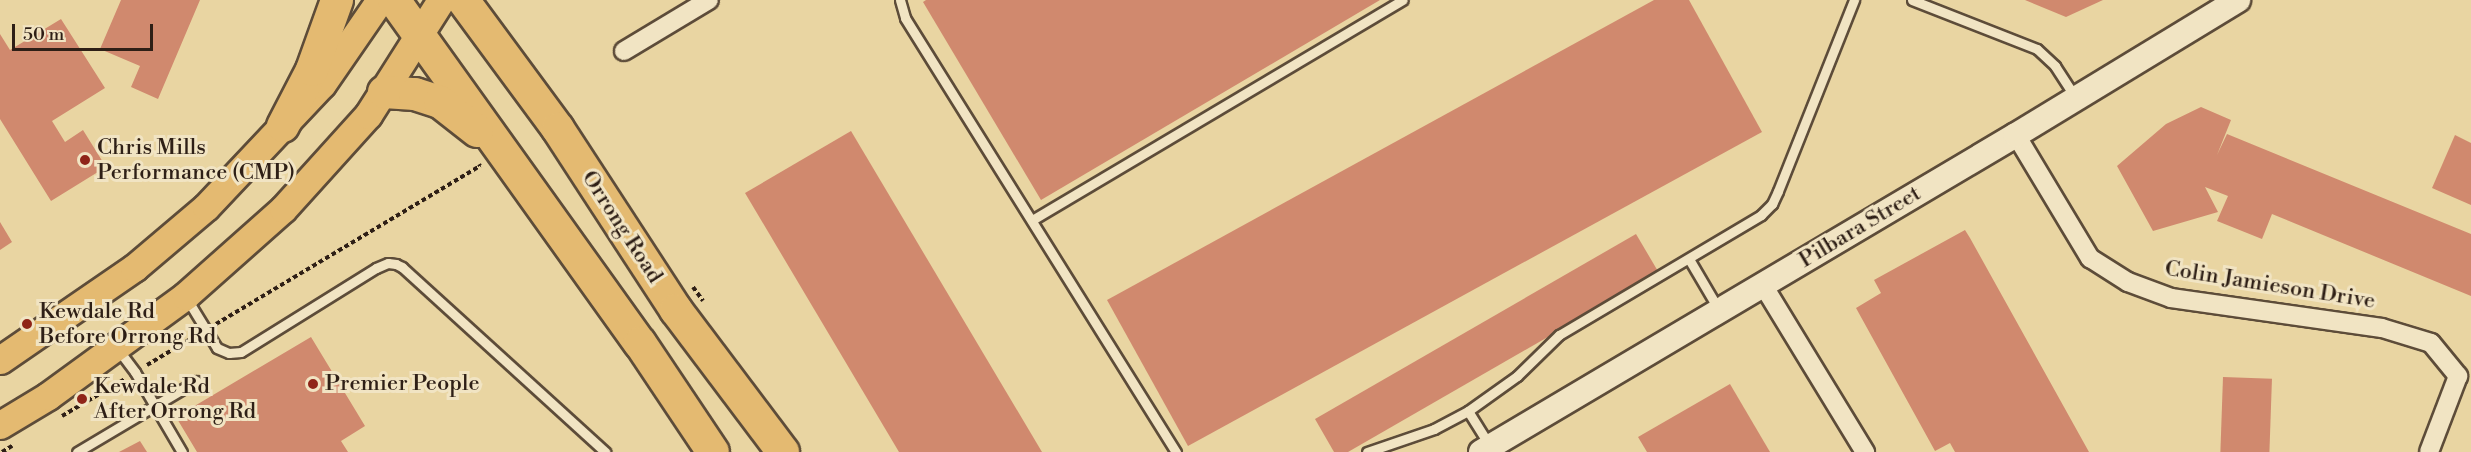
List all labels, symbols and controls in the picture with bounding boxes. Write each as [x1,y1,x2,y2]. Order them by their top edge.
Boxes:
scale bar [15,12,156,50]
text: 50 m [23,23,64,46]
place label: Chris Mills Performance (CMP) [97,134,295,186]
marker: Chris Mills Performance (CMP) [78,153,92,167]
street label: Orrong Road [576,166,668,288]
street label: Pilbara Street [1794,180,1926,274]
street label: Colin Jamieson Drive [2163,255,2377,315]
place label: Kewdale Rd Before Orrong Rd [39,298,216,350]
marker: Kewdale Rd Before Orrong Rd [20,317,34,331]
place label: Premier People [325,371,480,397]
place label: Kewdale Rd After Orrong Rd [94,373,256,424]
marker: Premier People [306,377,320,391]
marker: Kewdale Rd After Orrong Rd [75,392,89,406]

